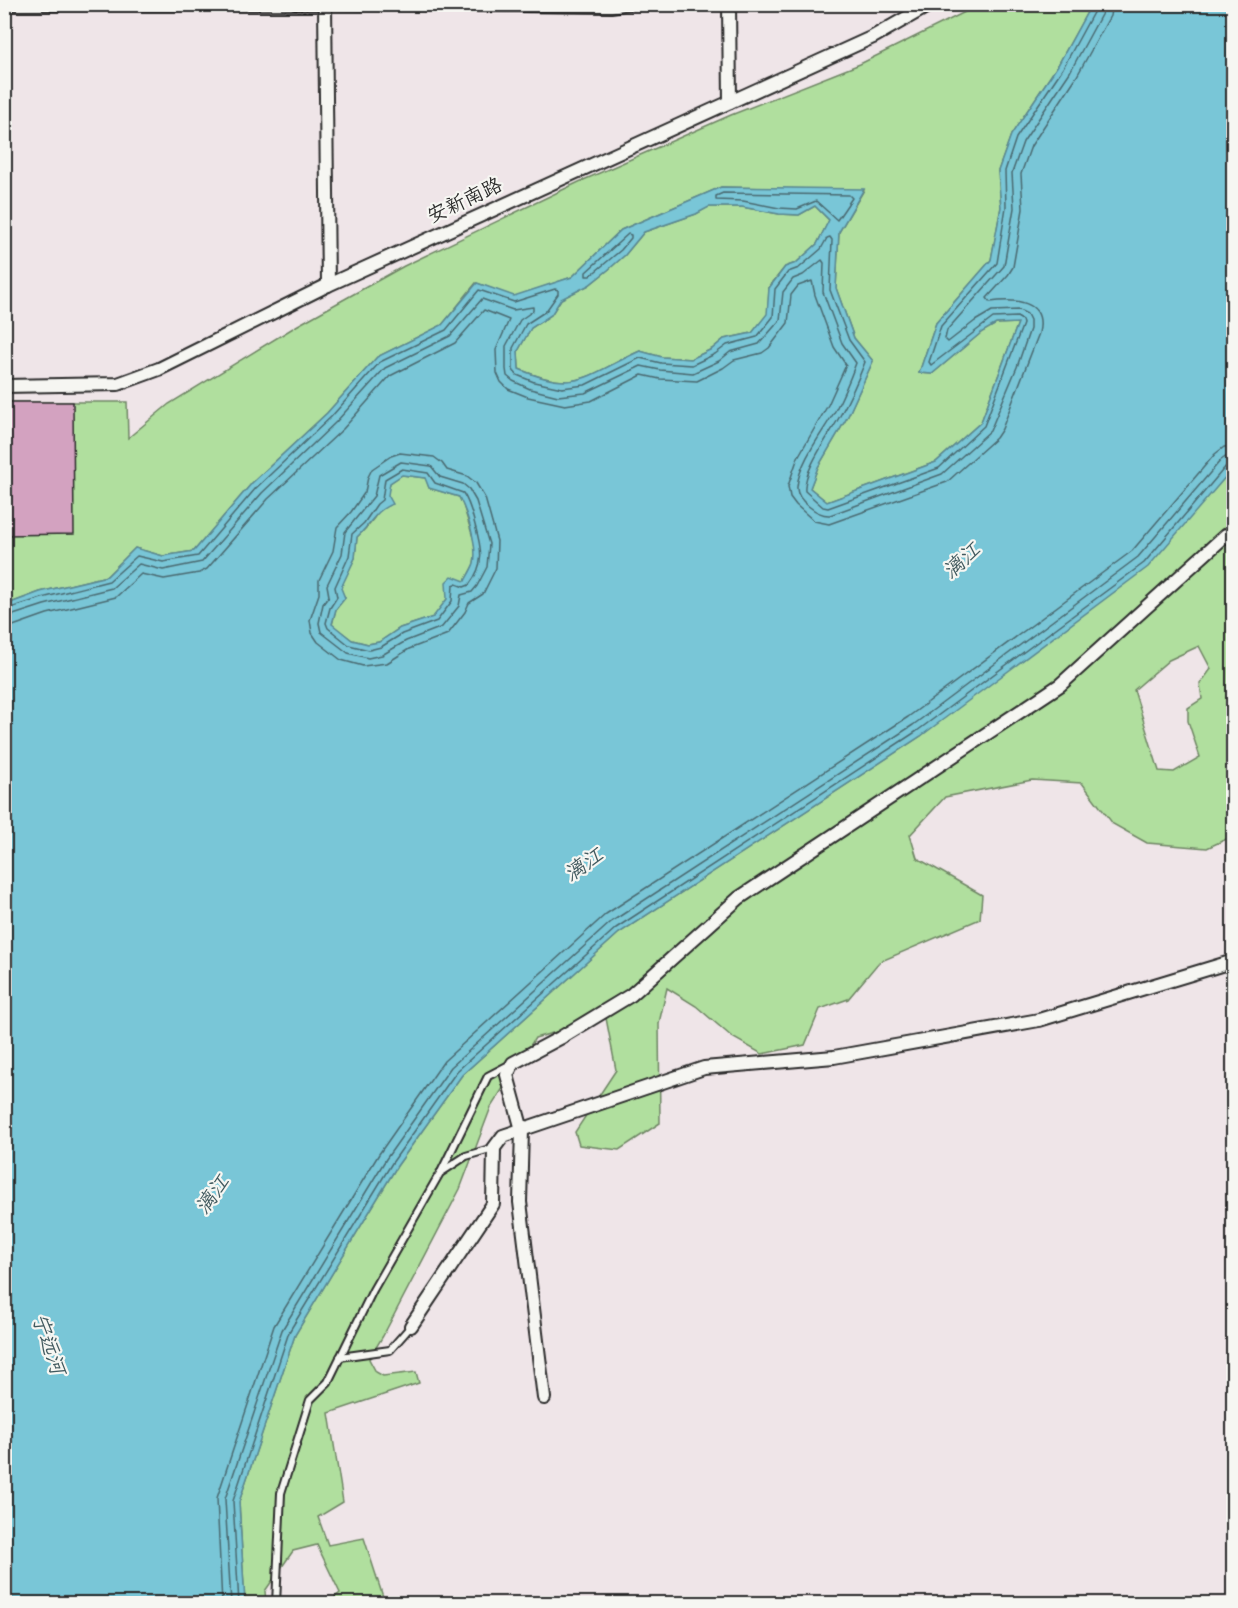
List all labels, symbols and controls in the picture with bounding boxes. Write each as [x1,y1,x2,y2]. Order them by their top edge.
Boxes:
street label: 安新南路 [423,171,508,230]
water label: 漓江 [937,536,988,585]
water label: 漓江 [559,841,610,889]
water label: 漓江 [189,1169,237,1220]
water label: 宁远河 [25,1310,72,1381]

